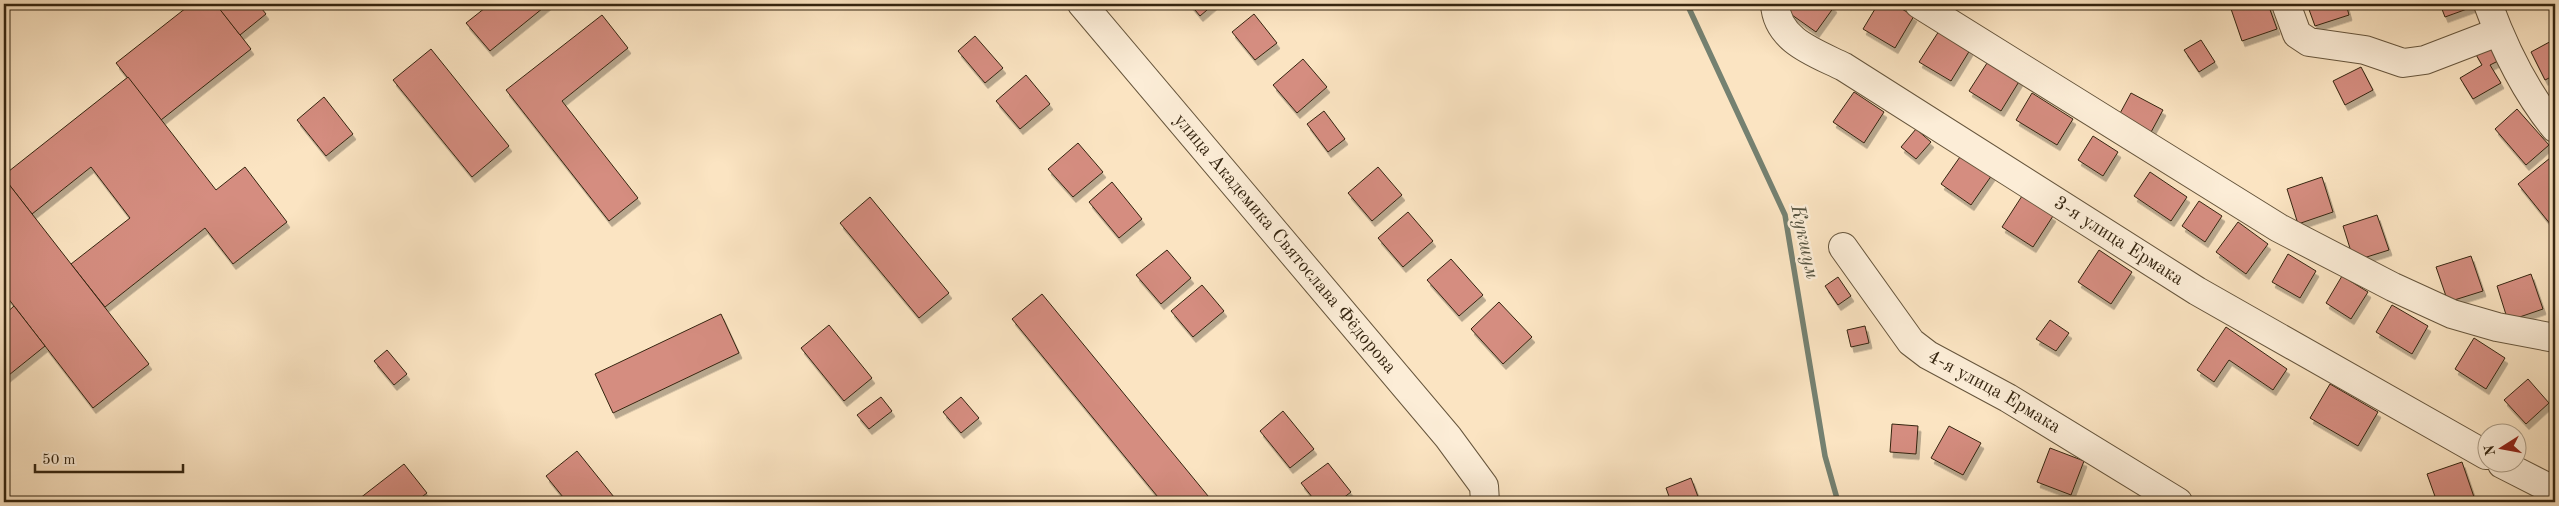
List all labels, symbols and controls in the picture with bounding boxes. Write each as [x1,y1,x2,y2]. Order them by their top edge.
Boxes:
street label: улица Академика Святослава Фёдорова [1170,110,1400,378]
street label: 3-я улица Ермака [2050,193,2187,290]
water label: Кукшум [1786,202,1822,281]
street label: 4-я улица Ермака [1924,347,2064,438]
north arrow [2476,424,2526,474]
scale bar [35,441,182,473]
text: N [2482,443,2498,457]
text: 50 m [42,453,76,468]

